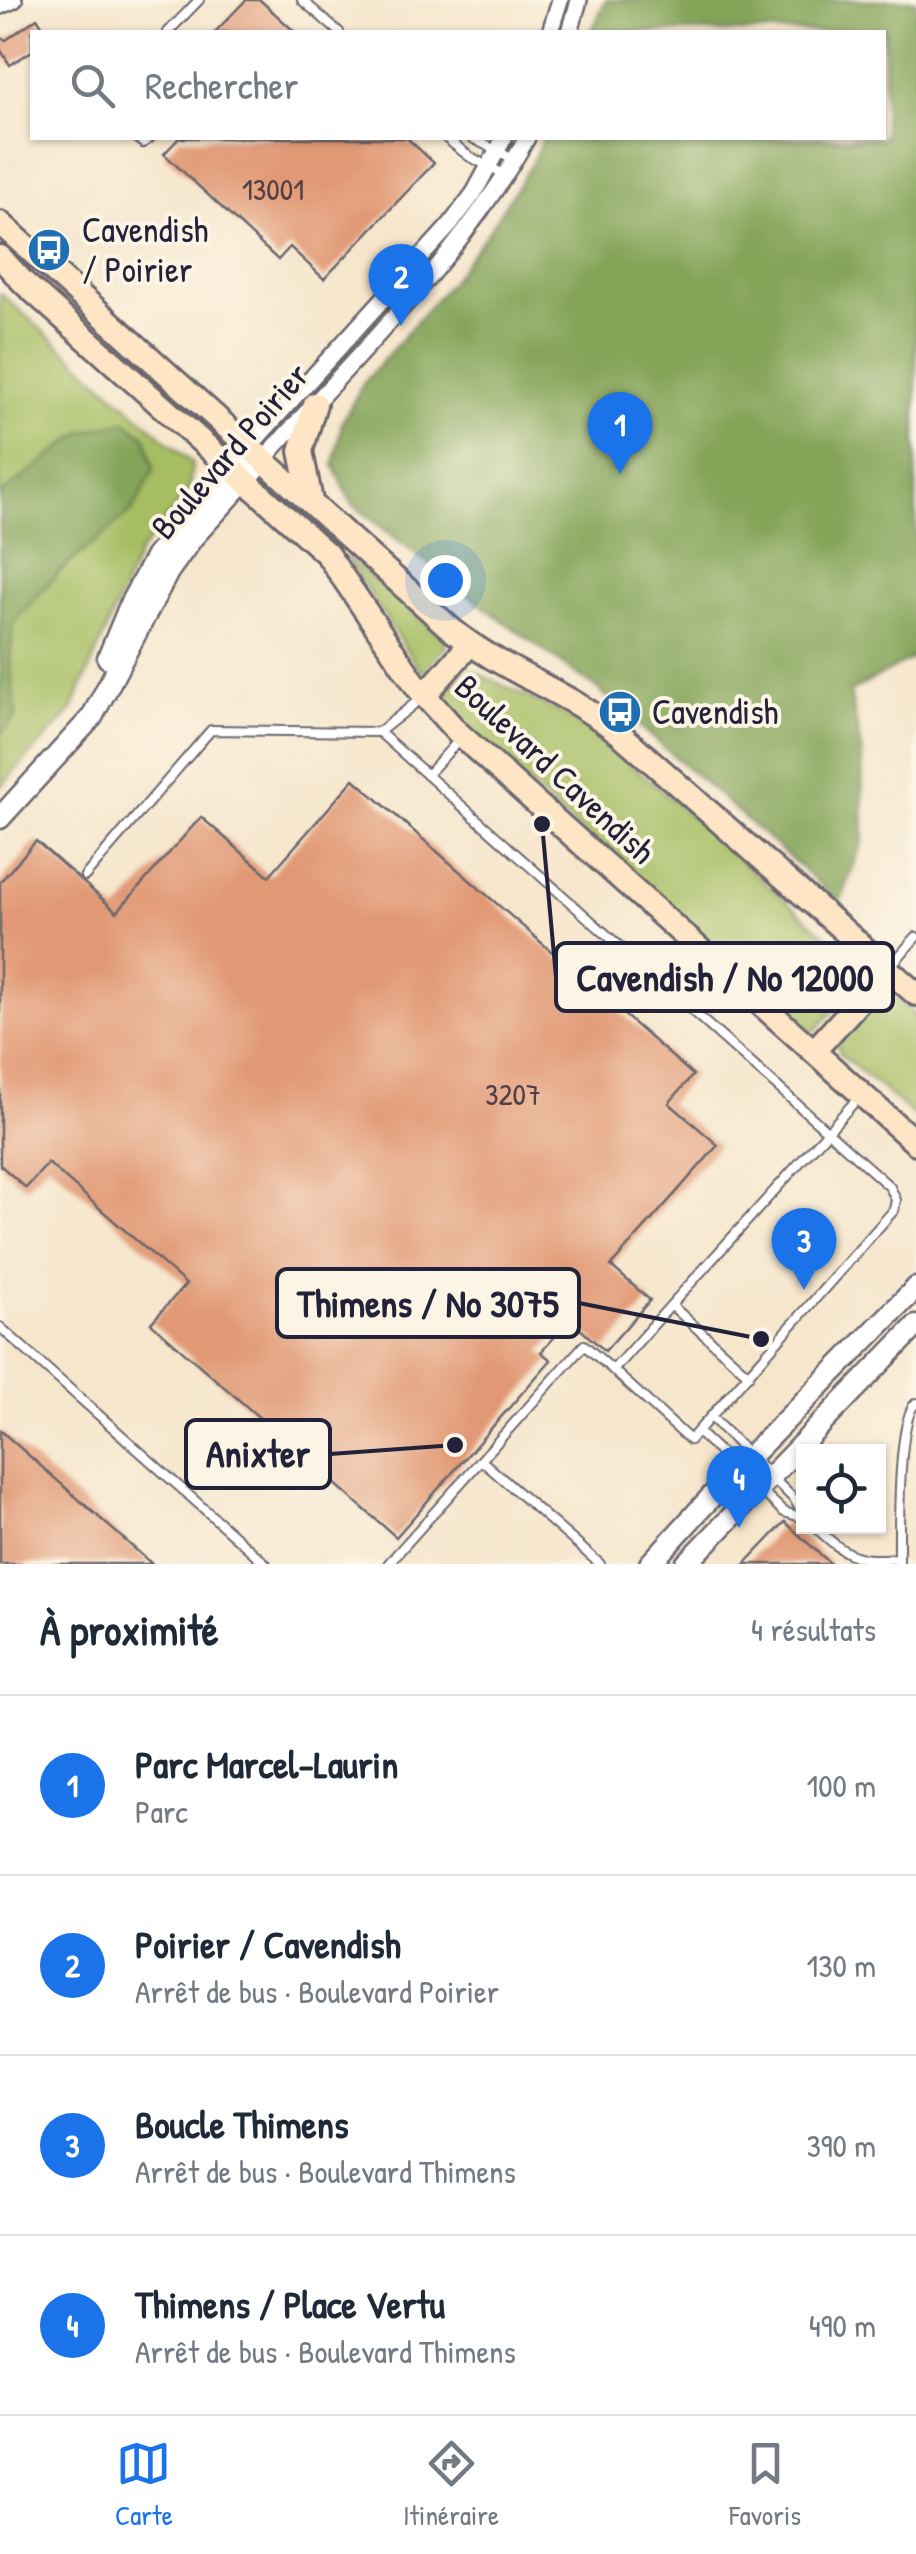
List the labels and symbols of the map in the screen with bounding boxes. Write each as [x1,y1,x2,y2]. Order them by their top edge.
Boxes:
house number: 13001 [242,169,304,209]
place label: Cavendish / Poirier [82,206,208,293]
bus stop icon: Cavendish / Poirier [26,227,72,273]
pin: 2 [368,244,434,326]
street label: Boulevard Poirier [140,352,319,549]
pin: 1 [588,392,652,474]
your location [420,555,471,606]
street label: Boulevard Cavendish [445,663,666,874]
place label: Cavendish [652,688,778,735]
bus stop icon: Cavendish [597,689,643,735]
callout: Cavendish / No 12000 [556,943,893,1011]
text: Cavendish / No 12000 [576,951,874,1003]
house number: 3207 [485,1074,541,1114]
pin: 3 [772,1208,836,1290]
callout: Thimens / No 3075 [277,1269,579,1337]
text: Thimens / No 3075 [296,1277,559,1329]
callout: Anixter [186,1420,330,1488]
text: Anixter [206,1427,310,1479]
pin: 4 [706,1446,772,1528]

